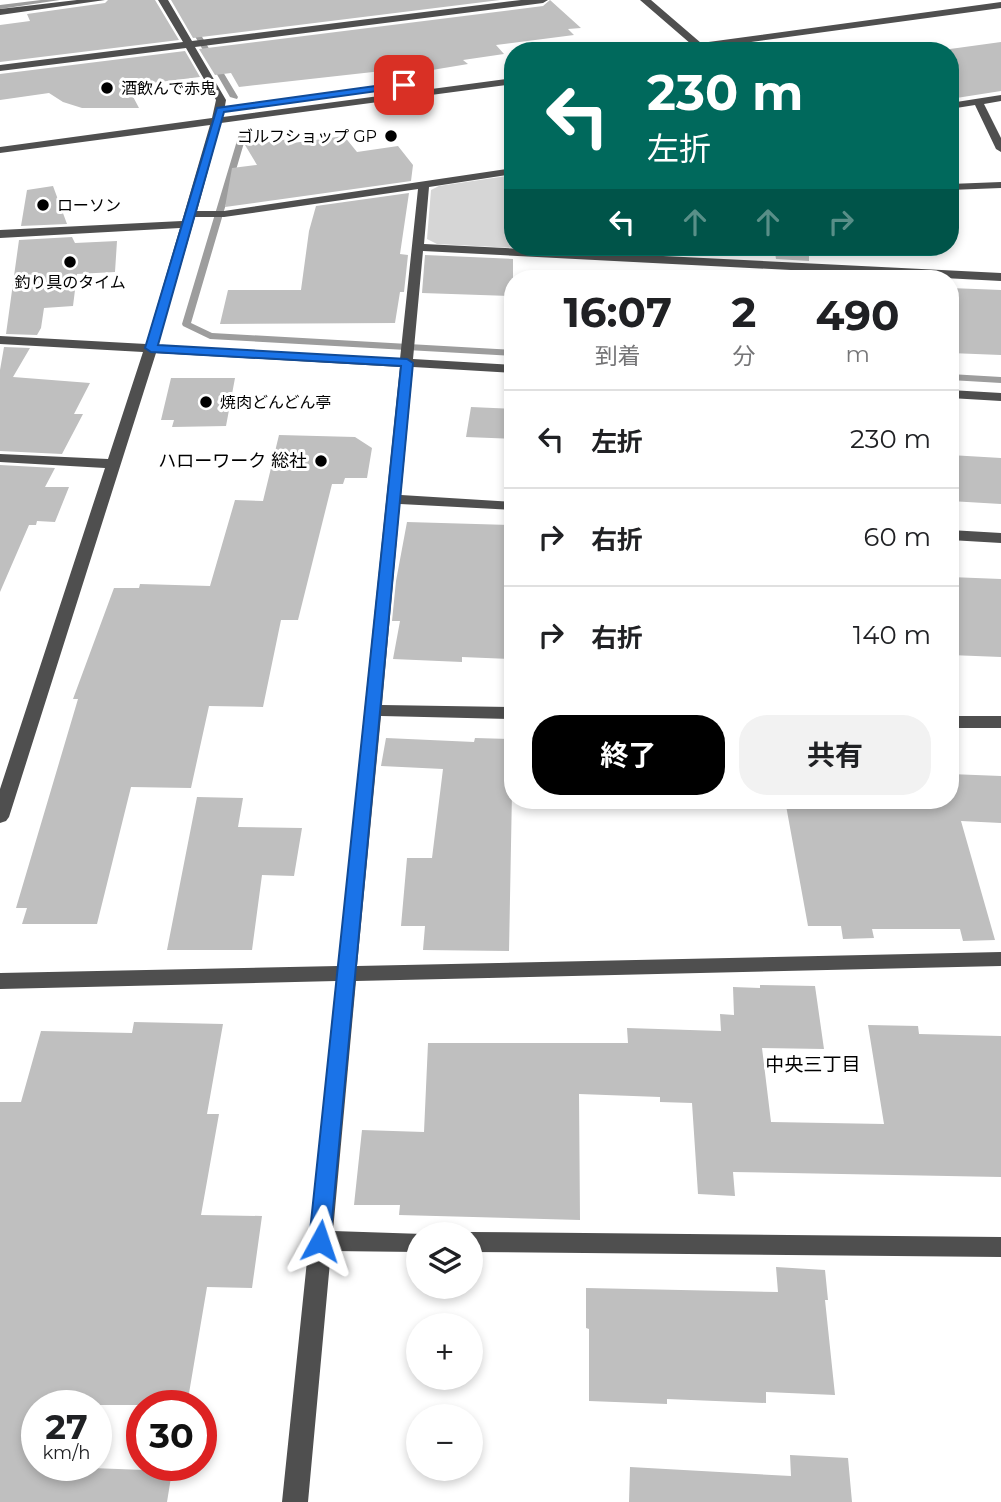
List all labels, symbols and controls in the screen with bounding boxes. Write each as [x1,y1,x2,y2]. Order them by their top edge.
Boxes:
pin [374,55,434,115]
text: 230 m [647,63,803,122]
icon: arrive [385,66,423,104]
icon: left [532,70,623,161]
place label: 酒飲んで赤鬼 [121,79,216,98]
marker: 酒飲んで赤鬼 [99,80,115,96]
place label: ゴルフショップ GP [237,127,377,146]
marker: ゴルフショップ GP [383,128,399,144]
text: 左折 [647,129,711,168]
place label: ローソン [57,196,121,215]
marker: ローソン [35,197,51,213]
icon: left [603,203,641,241]
icon: ahead [676,203,714,241]
icon: ahead [749,203,787,241]
icon: right [822,203,860,241]
marker: 釣り具のタイム [62,254,78,270]
place label: 釣り具のタイム [14,273,126,292]
text: 16:07 [563,286,672,338]
text: 2 [731,286,756,338]
text: 490 [816,289,900,341]
text: m [845,340,870,368]
text: 到着 [595,342,641,370]
text: 分 [732,342,755,370]
place label: 焼肉どんどん亭 [220,393,332,412]
marker: 焼肉どんどん亭 [198,394,214,410]
icon: left [532,420,570,458]
text: 230 m [850,423,931,455]
text: 左折 [591,426,643,458]
place label: ハローワーク 総社 [158,450,307,472]
marker: ハローワーク 総社 [313,453,329,469]
icon: right [532,518,570,556]
text: 60 m [864,521,931,553]
text: 右折 [591,524,643,556]
icon: right [532,616,570,654]
text: 140 m [853,619,931,651]
text: 右折 [591,622,643,654]
button: 終了 [532,715,725,795]
button: 共有 [739,715,931,795]
district label: 中央三丁目 [765,1053,861,1076]
position arrow [283,1204,357,1278]
map controls [406,1222,483,1481]
button: layers [406,1222,483,1299]
button: + [406,1313,483,1390]
speed limit sign: 30 [126,1390,217,1481]
button: − [406,1404,483,1481]
text: 27 [45,1405,88,1448]
text: km/h [42,1442,91,1464]

